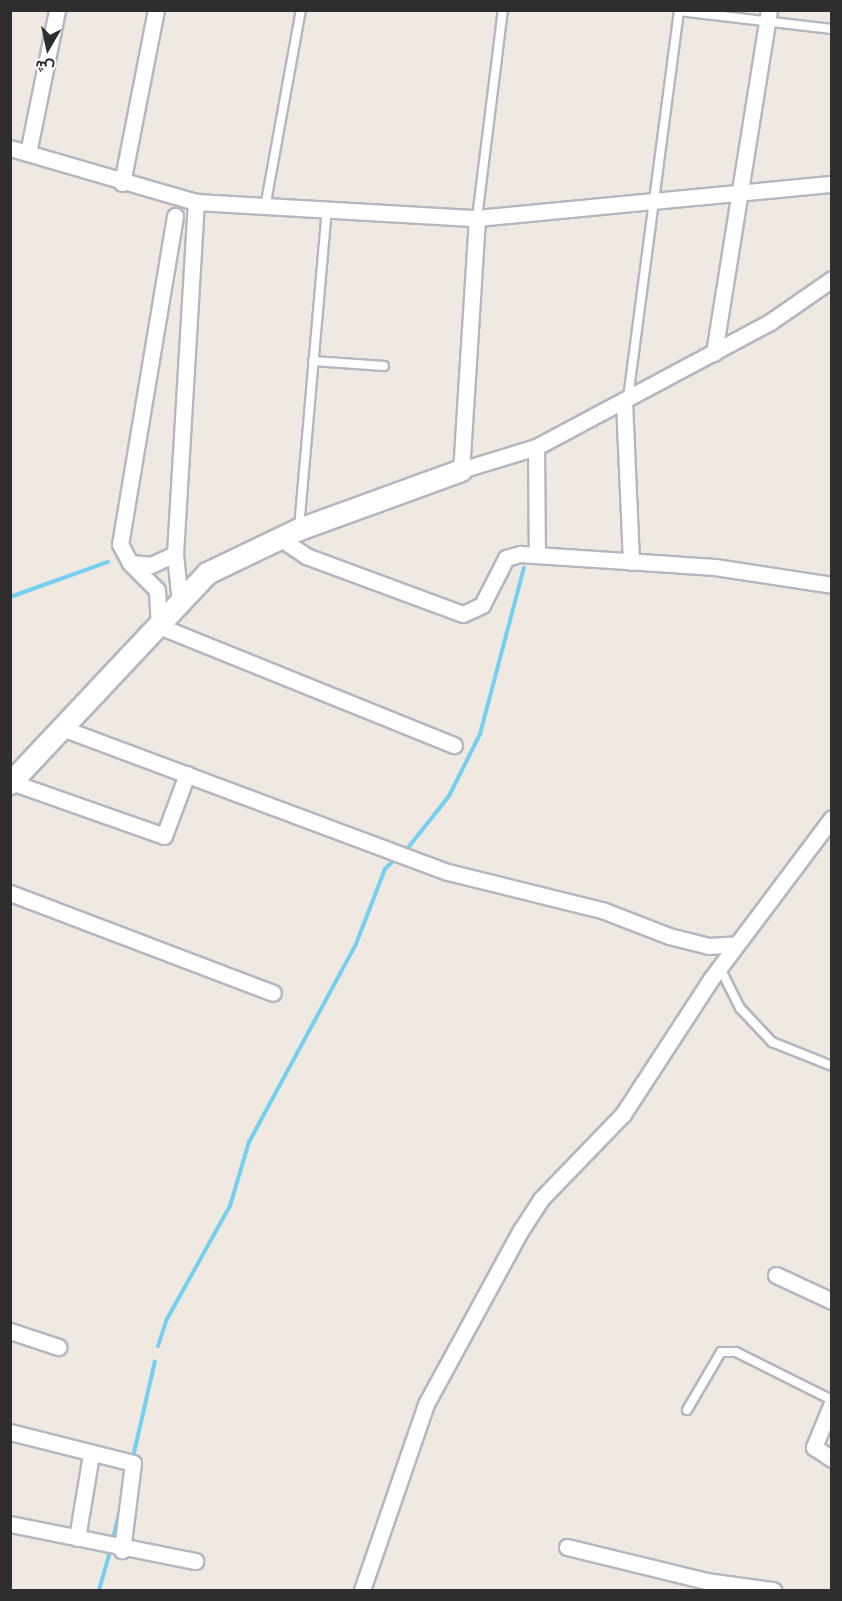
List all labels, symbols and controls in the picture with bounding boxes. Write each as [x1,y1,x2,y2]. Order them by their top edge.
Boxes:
north arrow [18,18,78,78]
text: ش [34,54,56,77]

